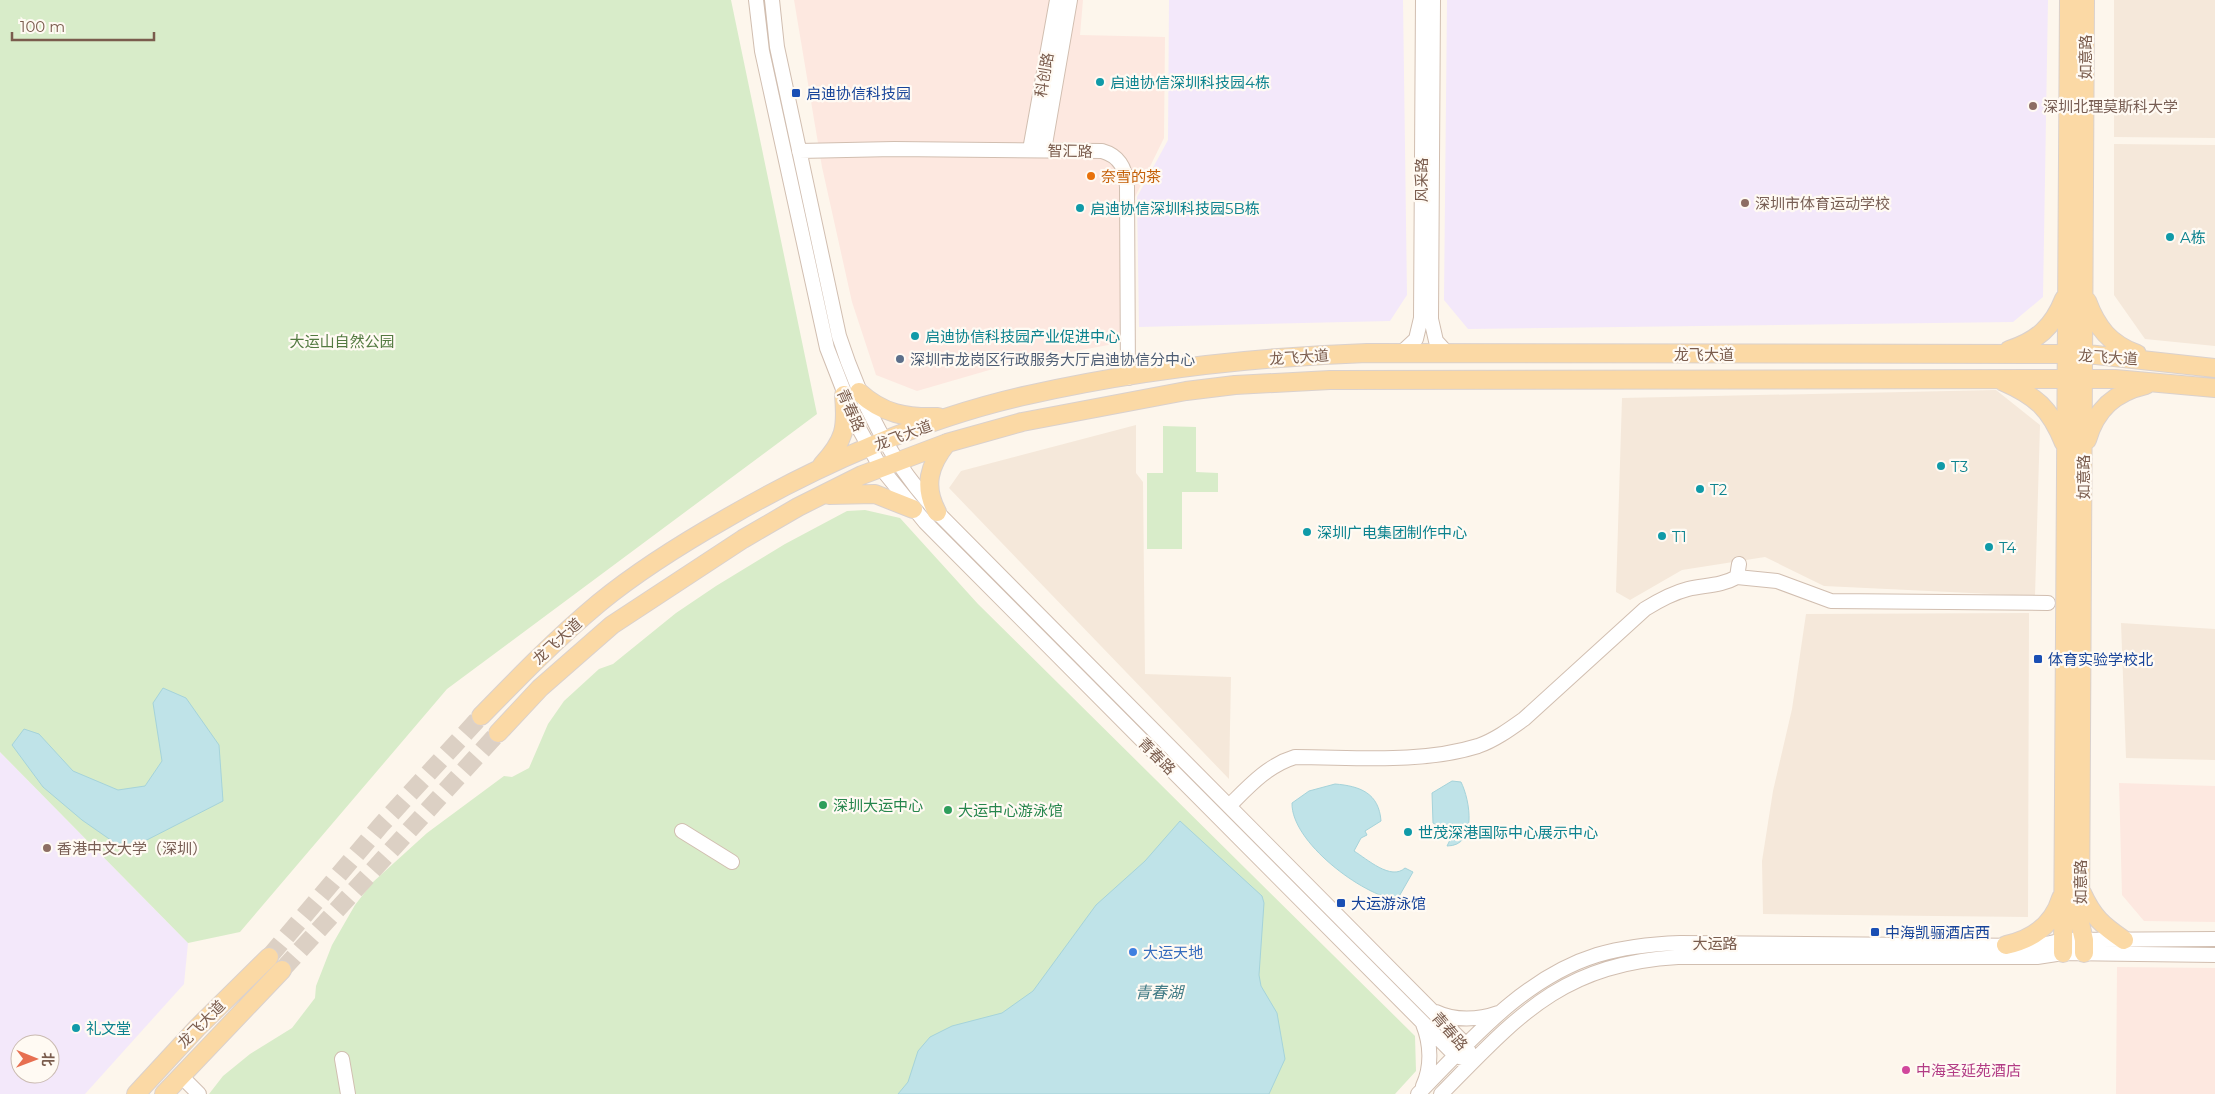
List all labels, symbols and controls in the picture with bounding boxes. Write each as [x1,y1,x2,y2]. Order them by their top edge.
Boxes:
scale bar [12,10,155,42]
text: 100 m [20,17,65,36]
street label: 如意路 [2076,34,2095,80]
street label: 科创路 [1031,51,1057,99]
place label: 启迪协信深圳科技园4栋 [1110,73,1270,92]
marker: 启迪协信深圳科技园4栋 [1094,76,1106,88]
place label: 启迪协信科技园 [806,84,911,103]
marker: 启迪协信科技园 [790,87,802,99]
place label: 深圳北理莫斯科大学 [2043,97,2178,116]
marker: 深圳北理莫斯科大学 [2027,100,2039,112]
street label: 智汇路 [1047,141,1093,161]
street label: 风采路 [1412,157,1431,203]
place label: 奈雪的茶 [1101,167,1161,186]
marker: 奈雪的茶 [1085,170,1097,182]
place label: 深圳市体育运动学校 [1755,194,1890,213]
marker: 深圳市体育运动学校 [1739,197,1751,209]
place label: 启迪协信深圳科技园5B栋 [1090,199,1260,218]
marker: 启迪协信深圳科技园5B栋 [1074,202,1086,214]
place label: A栋 [2180,228,2206,247]
marker: A栋 [2164,231,2176,243]
place label: 启迪协信科技园产业促进中心 [925,327,1120,346]
marker: 启迪协信科技园产业促进中心 [909,330,921,342]
park label: 大运山自然公园 [289,332,395,351]
street label: 龙飞大道 [1268,345,1330,369]
street label: 龙飞大道 [1674,345,1734,364]
street label: 龙飞大道 [2077,345,2139,369]
place label: 深圳市龙岗区行政服务大厅启迪协信分中心 [910,350,1195,369]
marker: 深圳市龙岗区行政服务大厅启迪协信分中心 [894,353,906,365]
street label: 青春路 [833,386,869,434]
street label: 龙飞大道 [872,416,934,454]
street label: 如意路 [2074,454,2093,500]
place label: T3 [1951,457,1968,476]
marker: T3 [1935,460,1947,472]
place label: T2 [1710,480,1727,499]
marker: T2 [1694,483,1706,495]
place label: 深圳广电集团制作中心 [1317,523,1467,542]
marker: 深圳广电集团制作中心 [1301,526,1313,538]
place label: T1 [1672,527,1687,546]
marker: T1 [1656,530,1668,542]
place label: T4 [1999,538,2016,557]
marker: T4 [1983,541,1995,553]
street label: 龙飞大道 [528,614,586,668]
place label: 体育实验学校北 [2048,650,2153,669]
marker: 体育实验学校北 [2032,653,2044,665]
street label: 青春路 [1134,733,1180,779]
place label: 深圳大运中心 [833,796,923,815]
marker: 深圳大运中心 [817,799,829,811]
place label: 大运中心游泳馆 [958,801,1063,820]
marker: 大运中心游泳馆 [942,804,954,816]
place label: 世茂深港国际中心展示中心 [1418,823,1598,842]
marker: 世茂深港国际中心展示中心 [1402,826,1414,838]
place label: 香港中文大学（深圳） [57,839,207,858]
marker: 香港中文大学（深圳） [41,842,53,854]
street label: 如意路 [2071,859,2090,905]
place label: 大运游泳馆 [1351,894,1426,913]
marker: 大运游泳馆 [1335,897,1347,909]
place label: 中海凯骊酒店西 [1885,923,1990,942]
marker: 中海凯骊酒店西 [1869,926,1881,938]
street label: 大运路 [1692,934,1738,953]
place label: 大运天地 [1143,943,1203,962]
marker: 大运天地 [1127,946,1139,958]
water label: 青春湖 [1135,983,1186,1002]
street label: 龙飞大道 [173,996,229,1052]
street label: 青春路 [1428,1008,1472,1054]
place label: 礼文堂 [86,1019,131,1038]
marker: 礼文堂 [70,1022,82,1034]
north arrow [10,1034,60,1084]
text: 北 [39,1052,57,1066]
place label: 中海圣延苑酒店 [1916,1061,2021,1080]
marker: 中海圣延苑酒店 [1900,1064,1912,1076]

